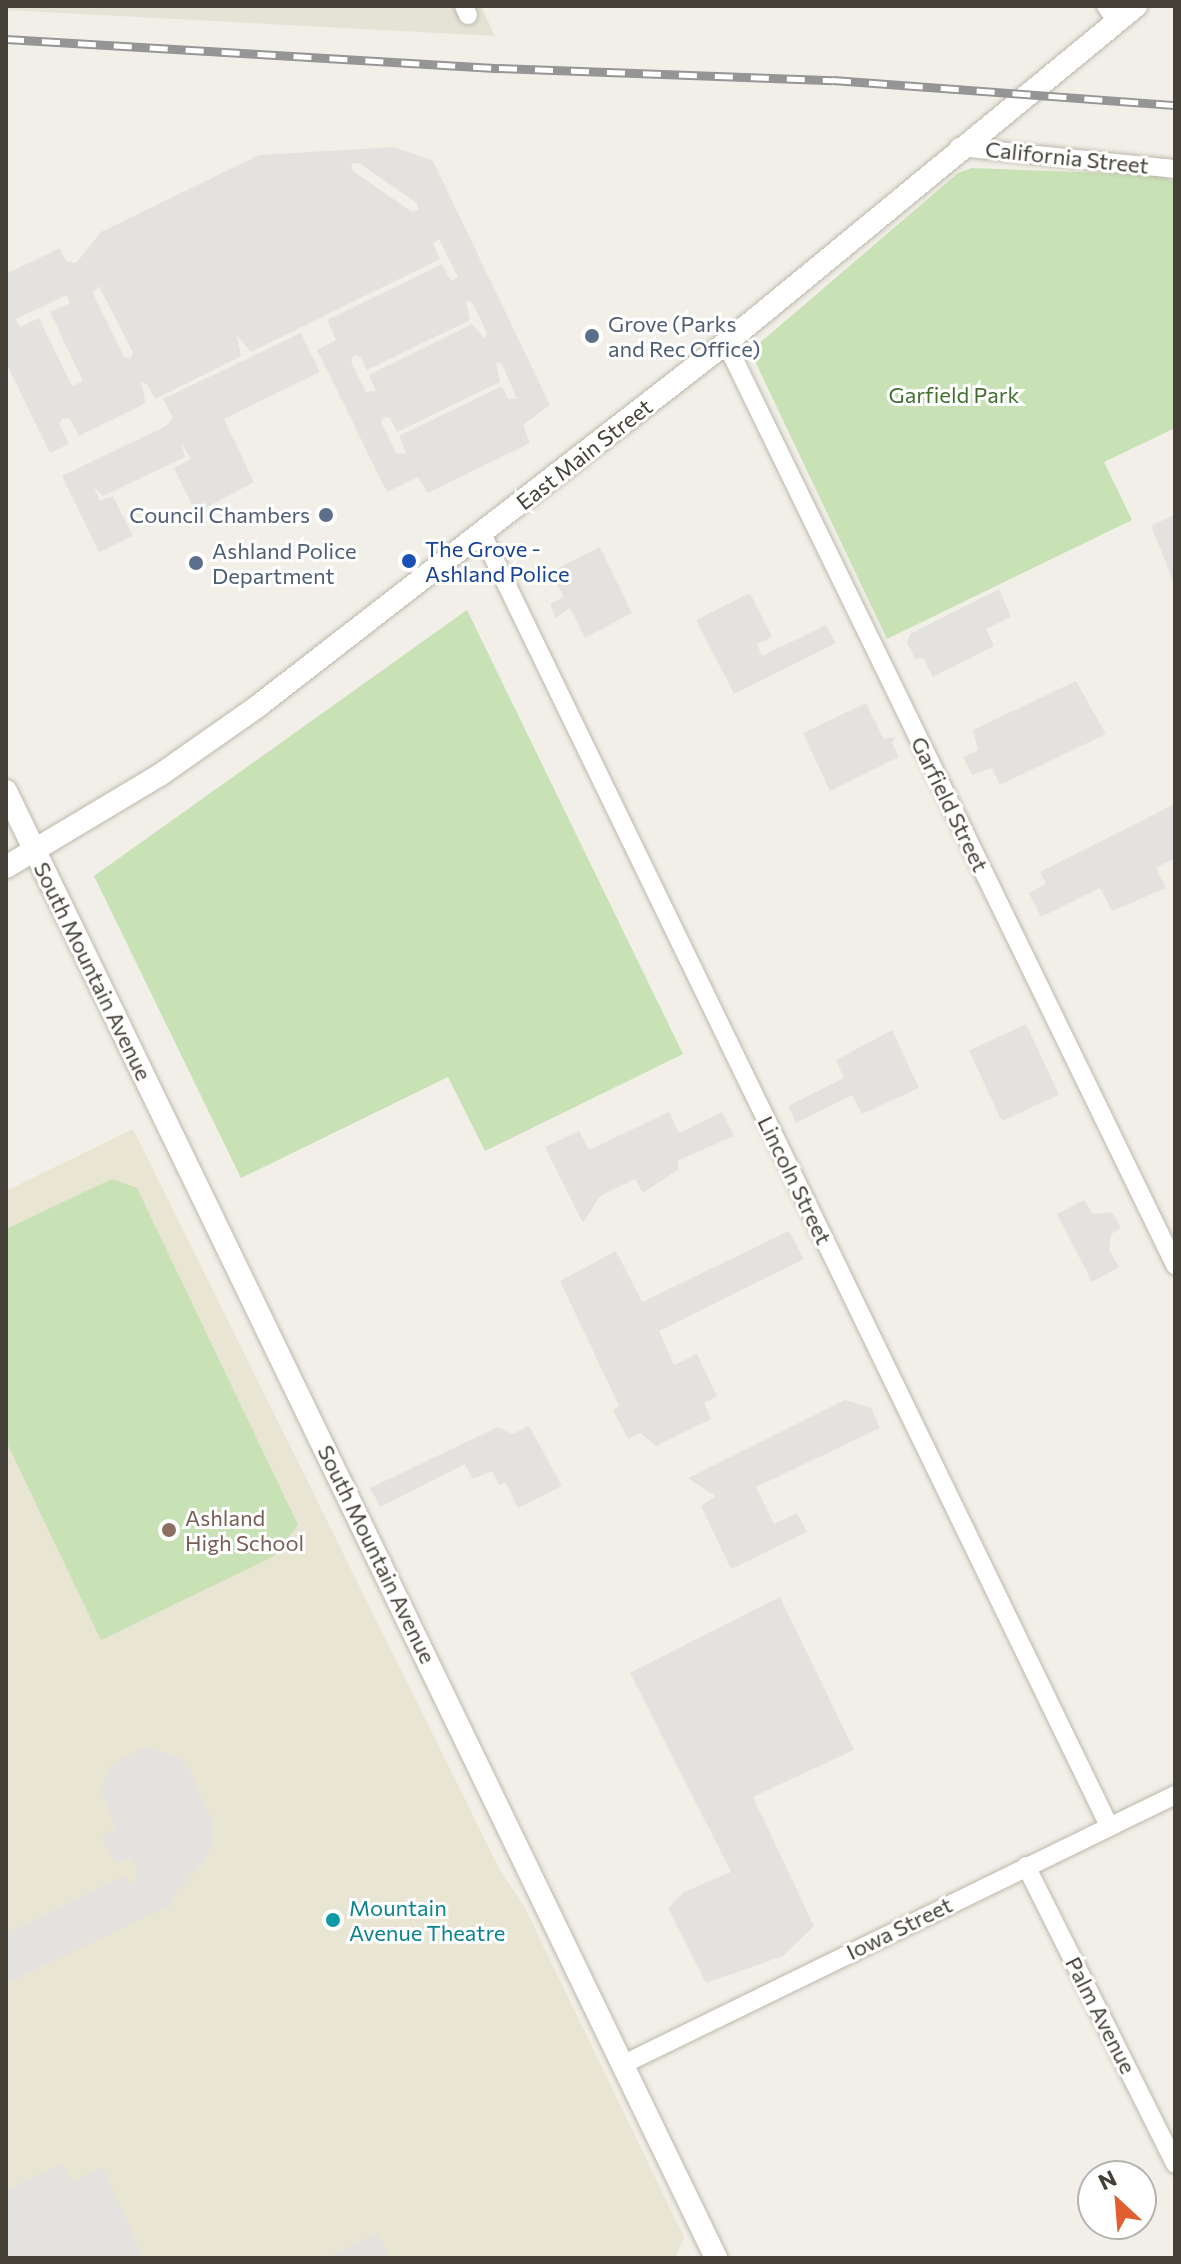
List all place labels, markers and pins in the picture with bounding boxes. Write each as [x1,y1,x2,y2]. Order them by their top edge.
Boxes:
place label: Grove (Parks and Rec Office) [608,310,760,362]
marker: Grove (Parks and Rec Office) [583,327,601,345]
place label: Council Chambers [129,502,310,528]
marker: Council Chambers [317,506,335,524]
place label: The Grove - Ashland Police [425,535,570,586]
place label: Ashland Police Department [212,537,357,588]
marker: The Grove - Ashland Police [400,552,418,570]
marker: Ashland Police Department [187,554,205,572]
place label: Ashland High School [185,1504,304,1556]
marker: Ashland High School [160,1521,178,1539]
place label: Mountain Avenue Theatre [349,1894,505,1946]
marker: Mountain Avenue Theatre [324,1911,342,1929]

